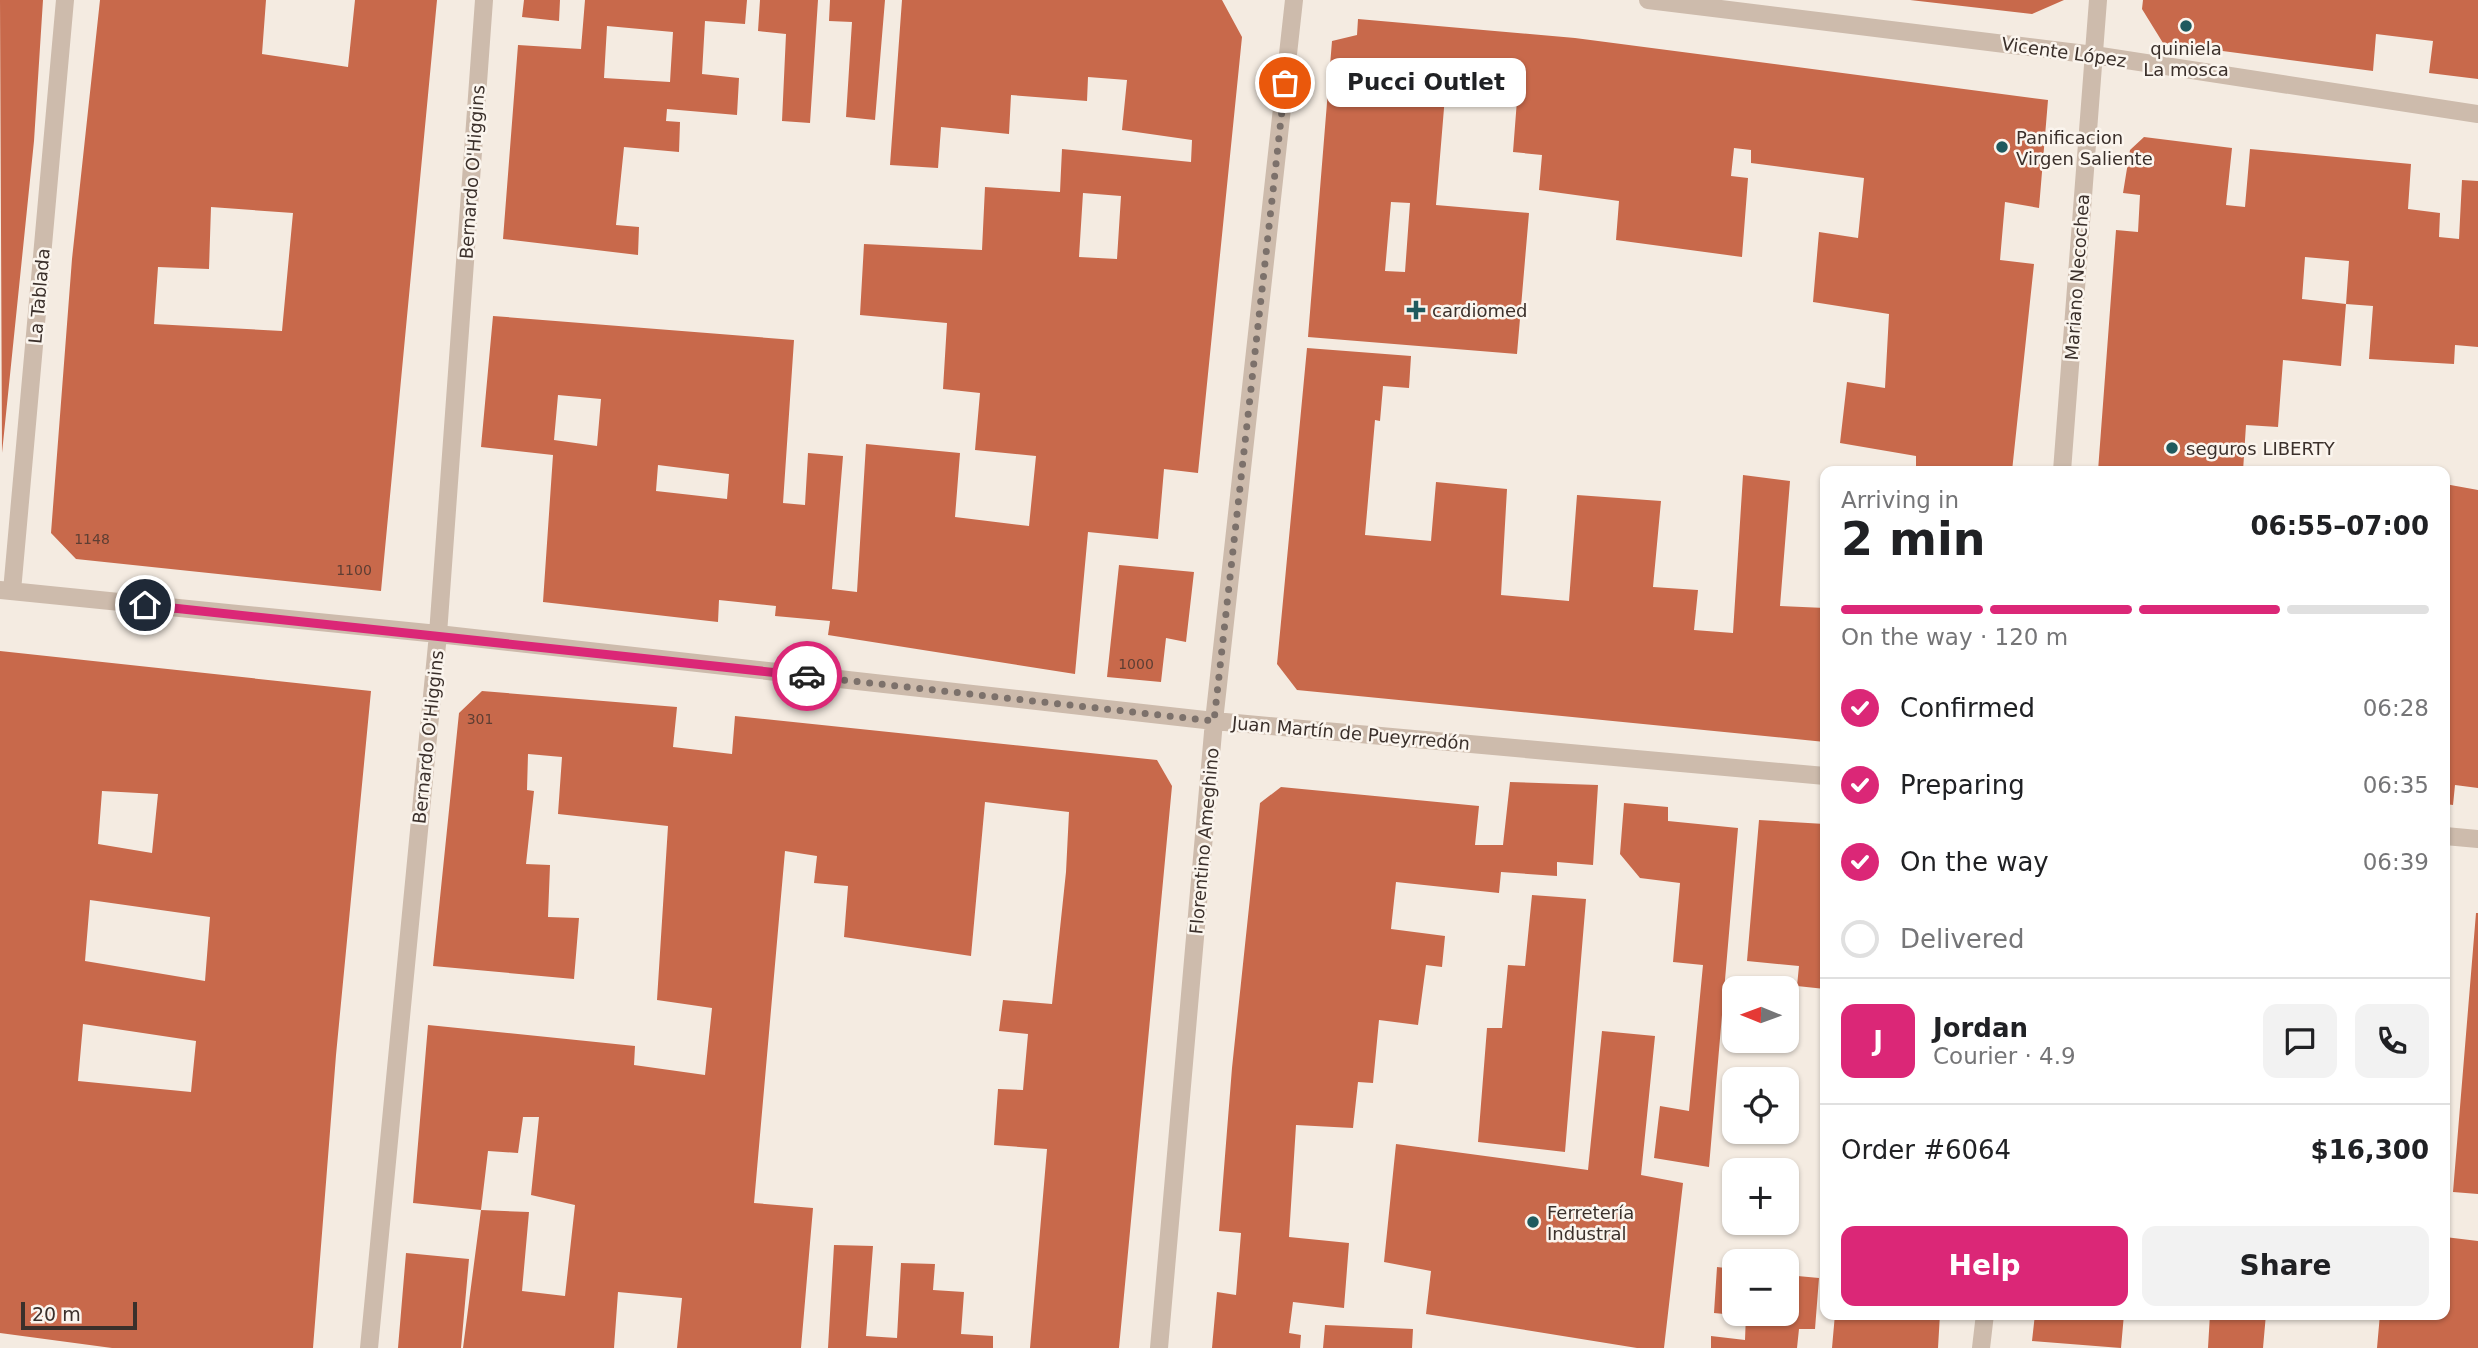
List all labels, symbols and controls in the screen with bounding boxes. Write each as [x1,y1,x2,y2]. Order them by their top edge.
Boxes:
marker: quiniela La mosca [2178,18,2194,34]
street label: Vicente López [2000,33,2128,71]
place label: quiniela La mosca [2143,38,2229,80]
pin [1255,53,1315,113]
callout: Pucci Outlet [1327,58,1526,108]
icon: bag [1266,64,1304,102]
text: Pucci Outlet [1347,69,1505,95]
street label: Bernardo O'Higgins [455,84,489,260]
place label: Panificacion Virgen Saliente [2016,127,2153,169]
marker: Panificacion Virgen Saliente [1994,139,2010,155]
street label: Mariano Necochea [2061,193,2093,361]
street label: La Tablada [24,247,54,345]
marker: cardiomed [1406,300,1426,320]
place label: cardiomed [1432,300,1527,321]
place label: seguros LIBERTY [2186,438,2336,459]
marker: seguros LIBERTY [2164,440,2180,456]
text: Arriving in [1841,487,1959,513]
text: 06:55–07:00 [2250,511,2429,541]
text: 2 min [1841,512,1985,566]
house number: 1148 [74,531,110,547]
house number: 1100 [336,562,372,578]
pin [115,575,175,635]
icon: home [126,586,164,624]
text: On the way · 120 m [1841,624,2068,650]
courier [772,641,842,711]
street label: Bernardo O'Higgins [408,649,448,825]
house number: 1000 [1118,656,1154,672]
icon: car [788,657,826,695]
icon: check [1841,689,1879,727]
text: Confirmed [1900,693,2035,723]
text: 06:28 [2363,695,2429,721]
house number: 301 [467,711,493,727]
street label: Juan Martín de Pueyrredón [1230,712,1471,754]
street label: Florentino Ameghino [1185,747,1223,935]
icon: check [1841,766,1879,804]
text: Preparing [1900,770,2025,800]
text: 06:35 [2363,772,2429,798]
icon: check [1841,843,1879,881]
text: On the way [1900,847,2049,877]
text: 06:39 [2363,849,2429,875]
text: Delivered [1900,924,2024,954]
north arrow [1722,976,1799,1054]
map controls [1722,976,1799,1326]
button: chat [2263,1004,2337,1078]
button: phone [2355,1004,2429,1078]
text: Jordan [1933,1013,2028,1043]
text: J [1873,1026,1883,1056]
text: Courier · 4.9 [1933,1043,2076,1069]
button: locate [1722,1067,1799,1144]
text: Order #6064 [1841,1135,2011,1165]
text: $16,300 [2311,1135,2429,1165]
button: + [1722,1158,1799,1235]
place label: Ferretería Industral [1547,1202,1634,1244]
marker: Ferretería Industral [1525,1214,1541,1230]
button: Help [1841,1226,2128,1306]
button: Share [2142,1226,2429,1306]
button: − [1722,1249,1799,1326]
scale bar [21,1299,136,1331]
text: 20 m [32,1303,81,1325]

